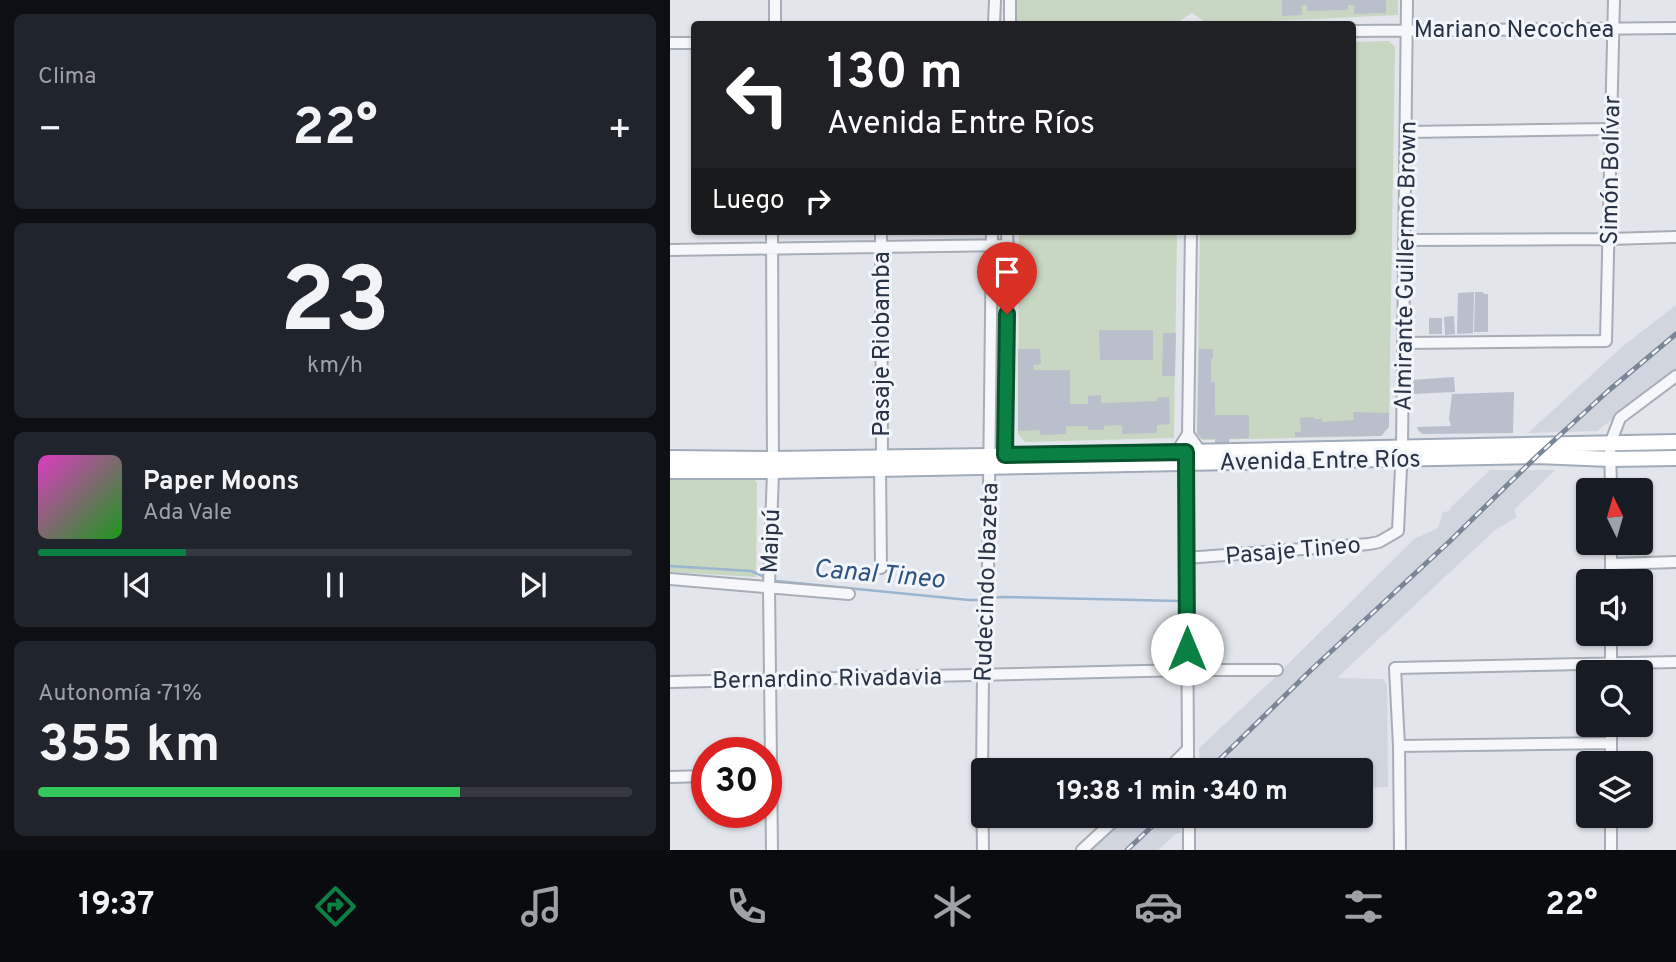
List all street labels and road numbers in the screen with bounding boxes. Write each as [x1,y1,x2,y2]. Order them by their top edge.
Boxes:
street label: Mariano Necochea [1414,16,1614,46]
street label: Simón Bolívar [1596,95,1628,245]
street label: Almirante Guillermo Brown [1389,121,1425,412]
street label: Pasaje Riobamba [868,251,898,437]
street label: Avenida Entre Ríos [1219,445,1421,479]
street label: Rudecindo Ibazeta [970,482,1006,682]
street label: Maipú [756,508,788,574]
street label: Pasaje Tineo [1224,531,1362,573]
street label: Bernardino Rivadavia [712,663,942,697]

